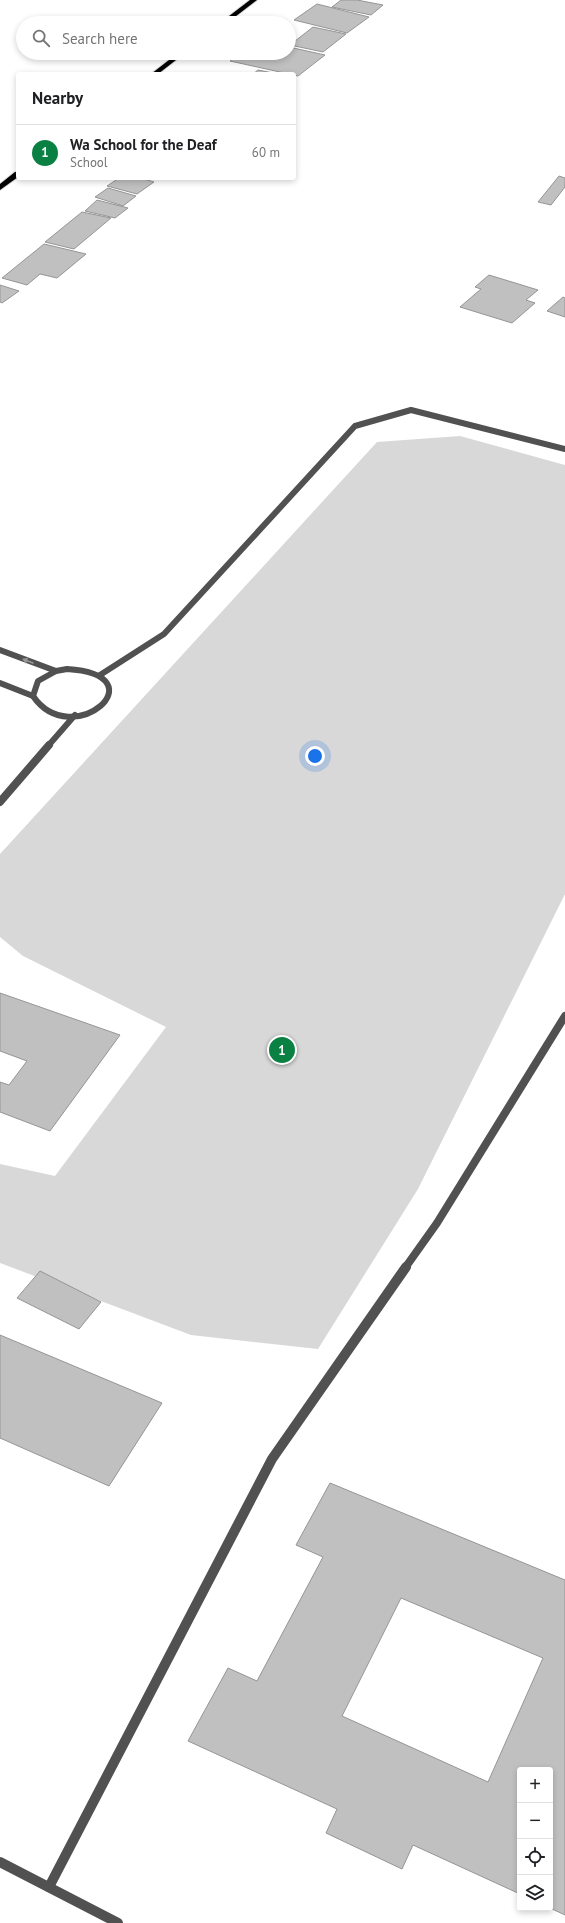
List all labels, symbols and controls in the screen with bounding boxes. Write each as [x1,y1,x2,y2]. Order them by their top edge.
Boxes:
search box [16,16,296,60]
icon: search [30,27,52,49]
text: Search here [62,29,138,48]
text: Nearby [32,87,83,109]
text: Wa School for the Deaf [70,135,217,154]
text: 1 [41,144,49,161]
text: 60 m [252,144,280,161]
text: School [70,154,108,171]
one-way arrow [21,657,33,663]
your location [305,746,325,766]
pin: 1 [269,1035,295,1065]
map controls [517,1767,553,1911]
button: + [517,1767,553,1803]
button: − [517,1803,553,1839]
button: locate [517,1839,553,1875]
button: layers [517,1875,553,1911]

